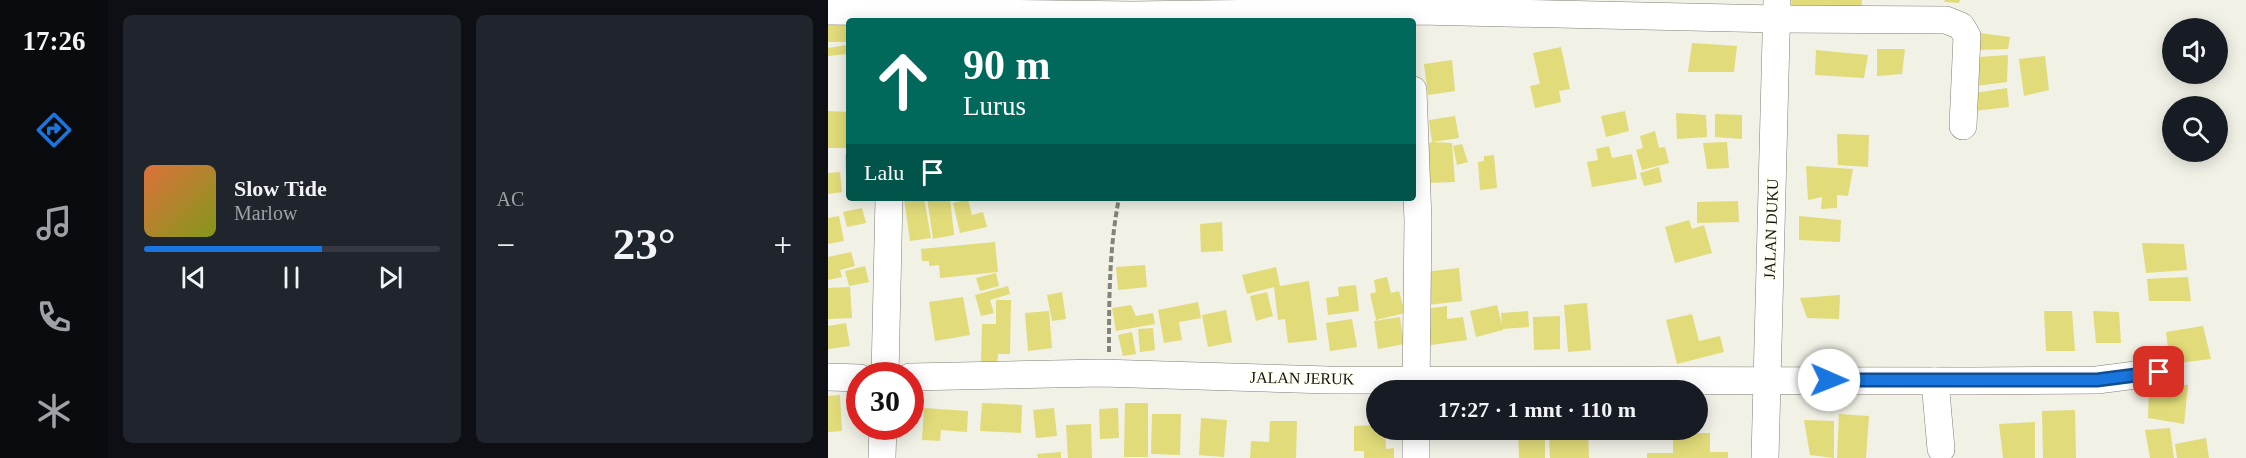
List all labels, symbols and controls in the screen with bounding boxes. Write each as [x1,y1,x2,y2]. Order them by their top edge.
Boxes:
map controls [2162,18,2228,162]
button: sound [2162,18,2228,84]
text: 17:26 [23,26,86,56]
icon: ahead [864,42,942,120]
text: 90 m [963,42,1051,88]
text: Lurus [963,91,1026,121]
button: search [2162,96,2228,162]
icon: directions [33,109,75,151]
icon: arrive [916,156,949,189]
text: Lalu [864,160,904,185]
text: Slow Tide [234,176,327,201]
street label: JALAN DUKU [1761,178,1781,280]
text: AC [497,188,524,210]
icon: music [33,202,75,244]
text: Marlow [234,202,297,224]
text: 23° [613,219,676,269]
text: − [497,227,515,263]
text: + [773,227,792,263]
icon: previous [177,261,210,294]
icon: pause [275,261,308,294]
icon: next [374,261,407,294]
icon: phone [33,296,75,338]
pin [2133,346,2184,397]
position arrow [1797,348,1861,412]
icon: arrive [2142,355,2175,388]
speed limit sign: 30 [846,362,924,440]
street label: JALAN JERUK [1250,369,1355,387]
icon: climate [33,390,75,432]
text: 17:27 · 1 mnt · 110 m [1438,397,1636,422]

